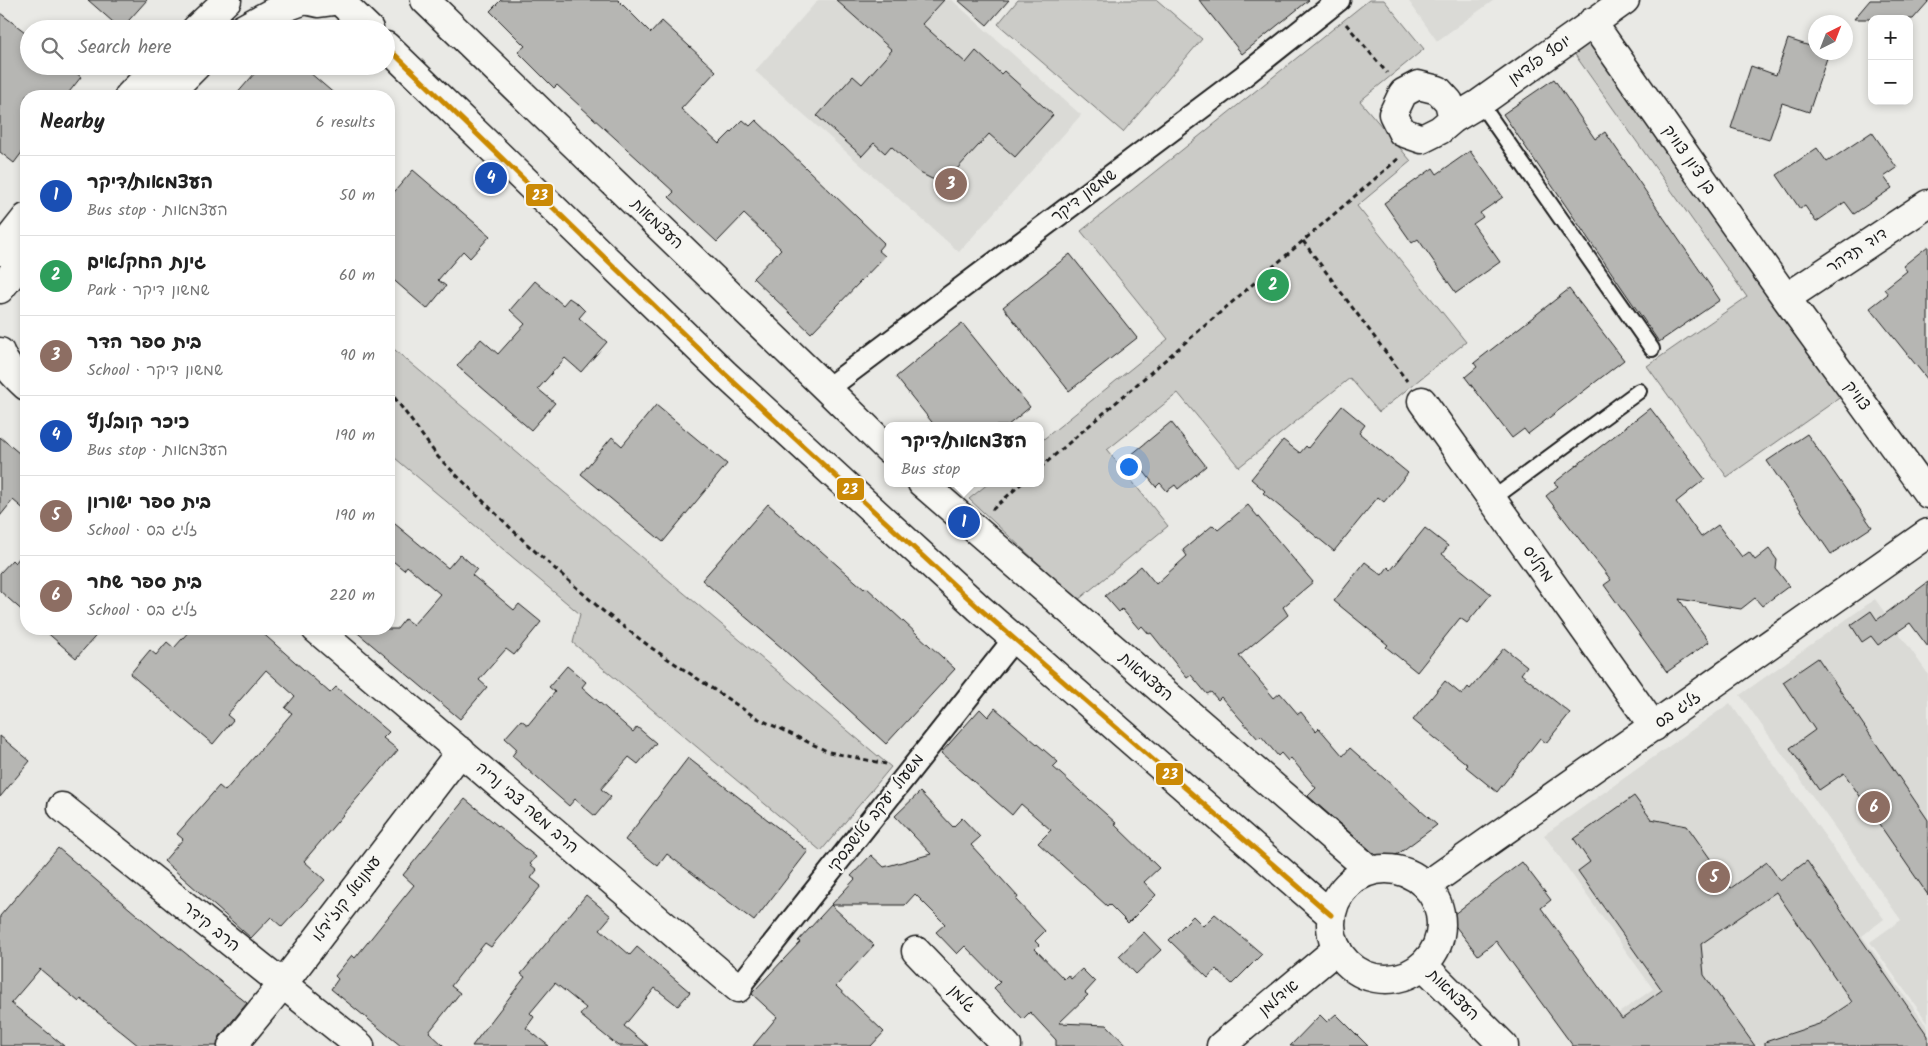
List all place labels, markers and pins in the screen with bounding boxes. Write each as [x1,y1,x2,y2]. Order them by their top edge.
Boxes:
pin: 4 [475,159,507,197]
pin: 3 [935,165,967,203]
pin: 2 [1257,266,1289,304]
pin: 1 [948,503,980,541]
pin: 6 [1858,788,1890,826]
pin: 5 [1698,858,1730,896]

